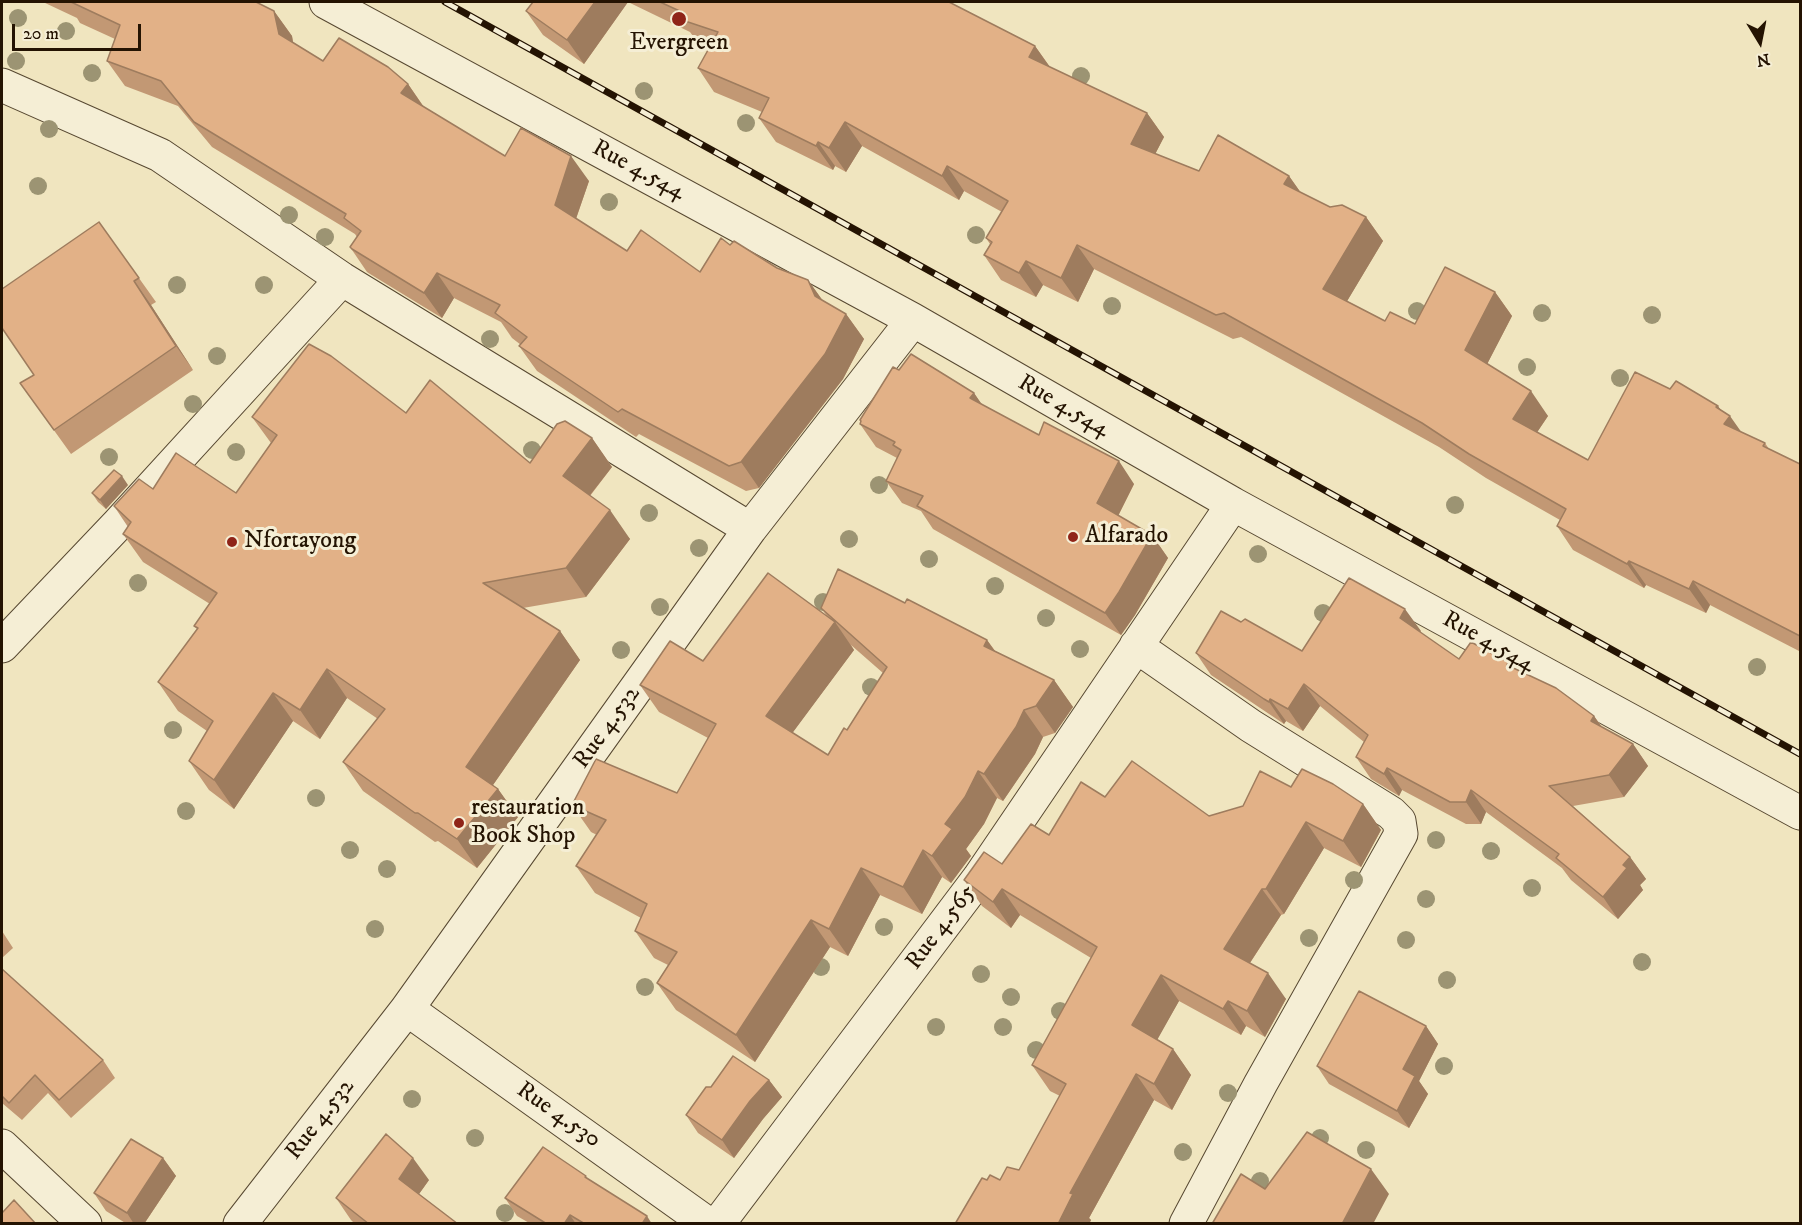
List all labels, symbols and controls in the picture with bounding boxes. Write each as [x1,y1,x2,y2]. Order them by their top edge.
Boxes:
marker: Evergreen [670,10,688,28]
scale bar [15,12,144,50]
north arrow [1730,12,1790,72]
text: 20 m [23,23,59,45]
place label: Evergreen [630,30,728,58]
text: N [1755,49,1771,71]
street label: Rue 4.544 [587,135,689,207]
street label: Rue 4.544 [1012,369,1114,445]
place label: Alfarado [1085,523,1168,551]
place label: Nfortayong [244,528,356,556]
marker: Alfarado [1066,530,1080,544]
marker: Nfortayong [225,535,239,549]
street label: Rue 4.544 [1437,606,1539,680]
street label: Rue 4.532 [568,681,648,775]
place label: restauration Book Shop [471,795,585,851]
marker: restauration Book Shop [452,816,466,830]
street label: Rue 4.565 [901,880,983,976]
street label: Rue 4.532 [280,1074,362,1166]
street label: Rue 4.530 [510,1077,606,1155]

